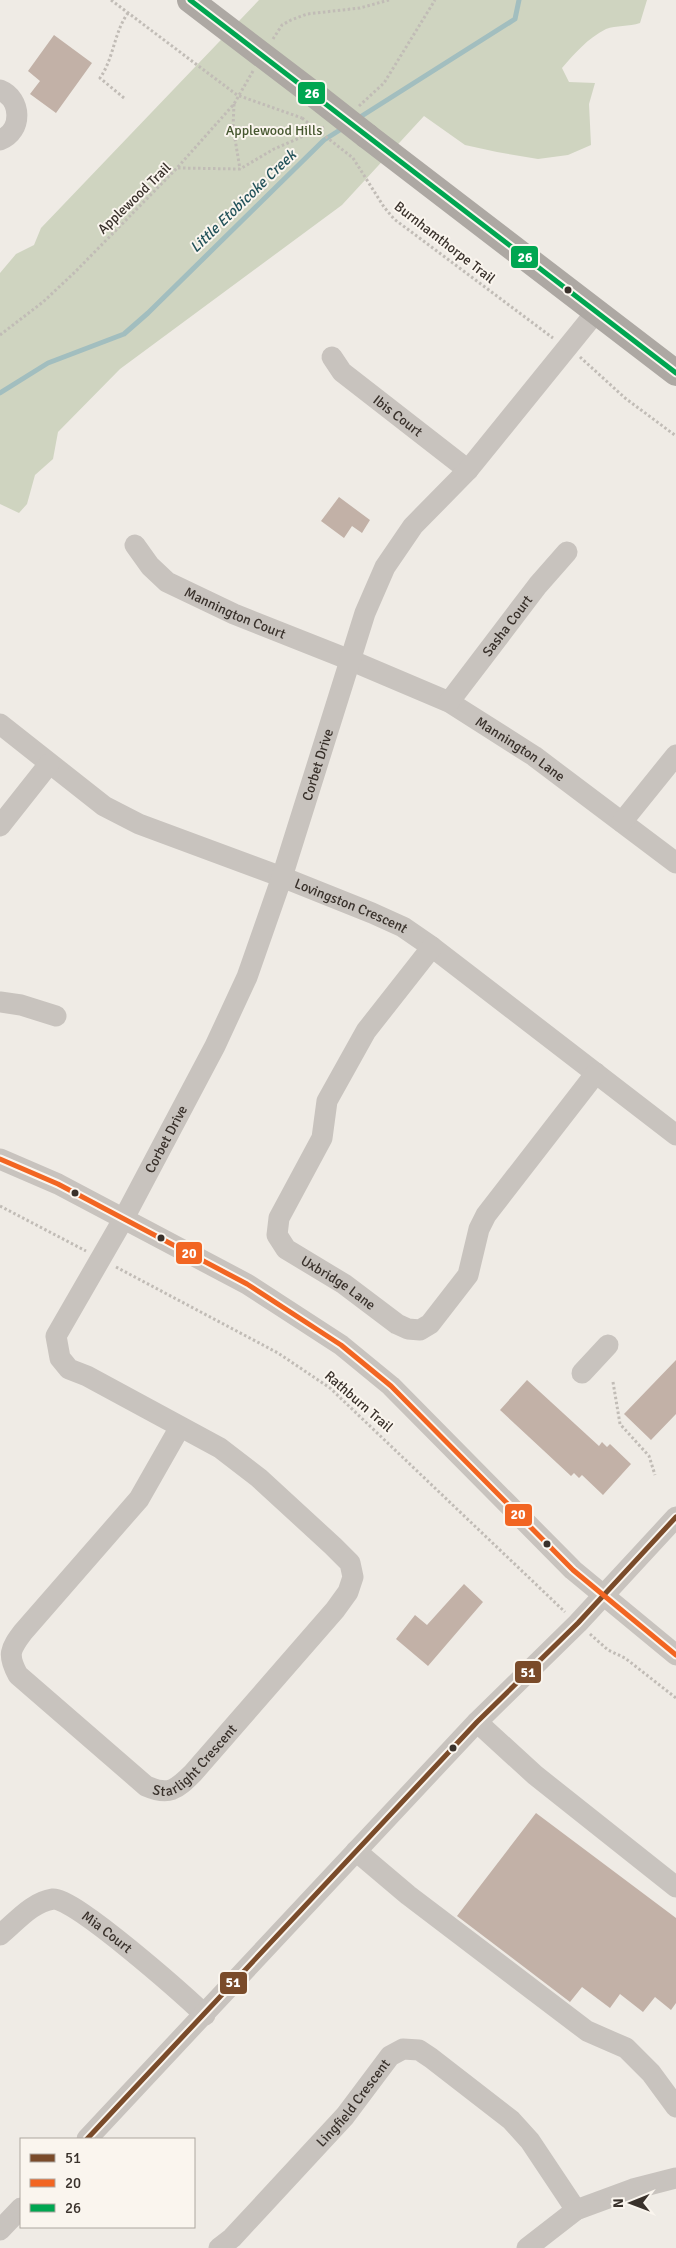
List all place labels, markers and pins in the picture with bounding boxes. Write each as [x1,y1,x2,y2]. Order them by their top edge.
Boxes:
unlabelled marker [563,285,573,295]
unlabelled marker [70,1188,80,1198]
unlabelled marker [156,1233,166,1243]
unlabelled marker [542,1539,552,1549]
unlabelled marker [448,1743,458,1753]

